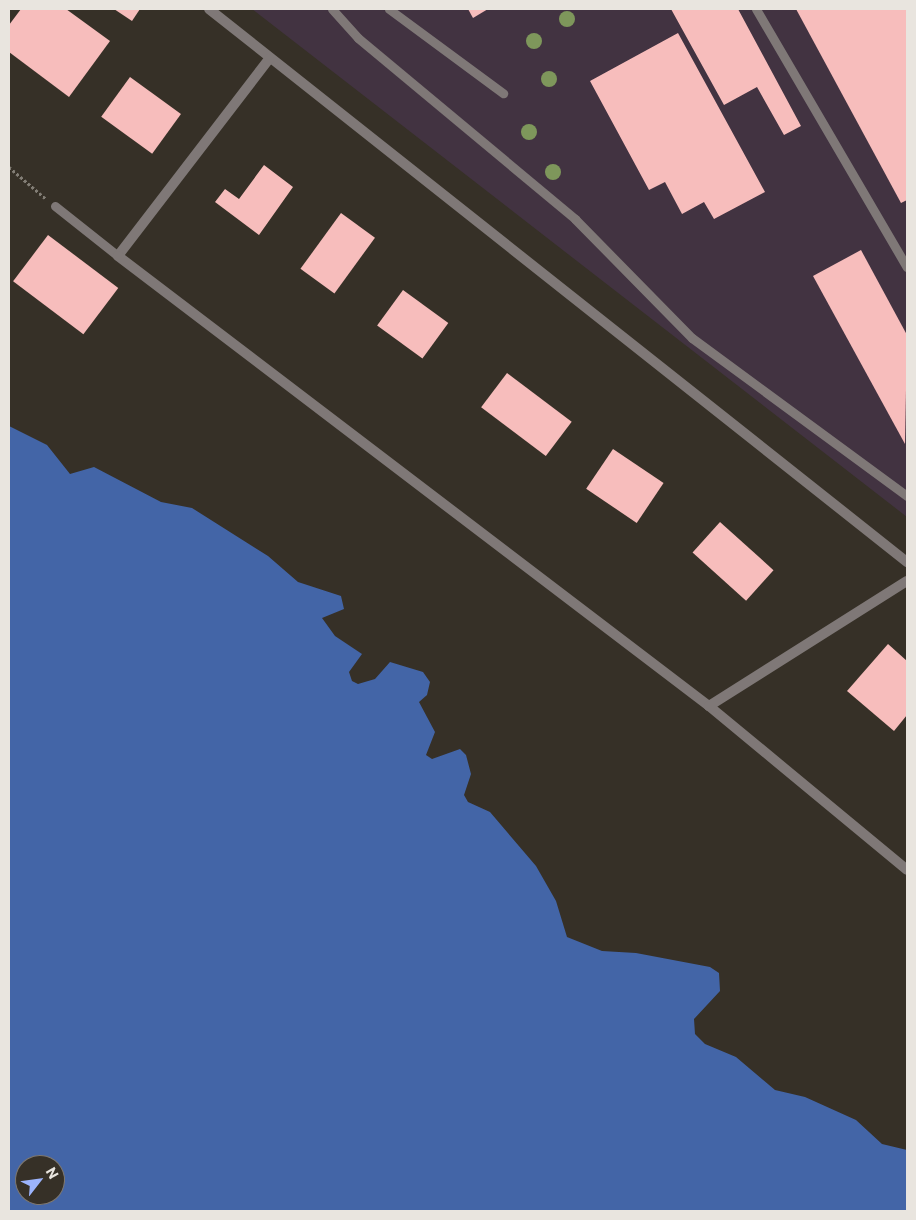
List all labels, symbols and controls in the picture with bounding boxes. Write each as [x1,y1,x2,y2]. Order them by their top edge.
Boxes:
north arrow [15,1155,65,1205]
text: N [43,1164,63,1182]

